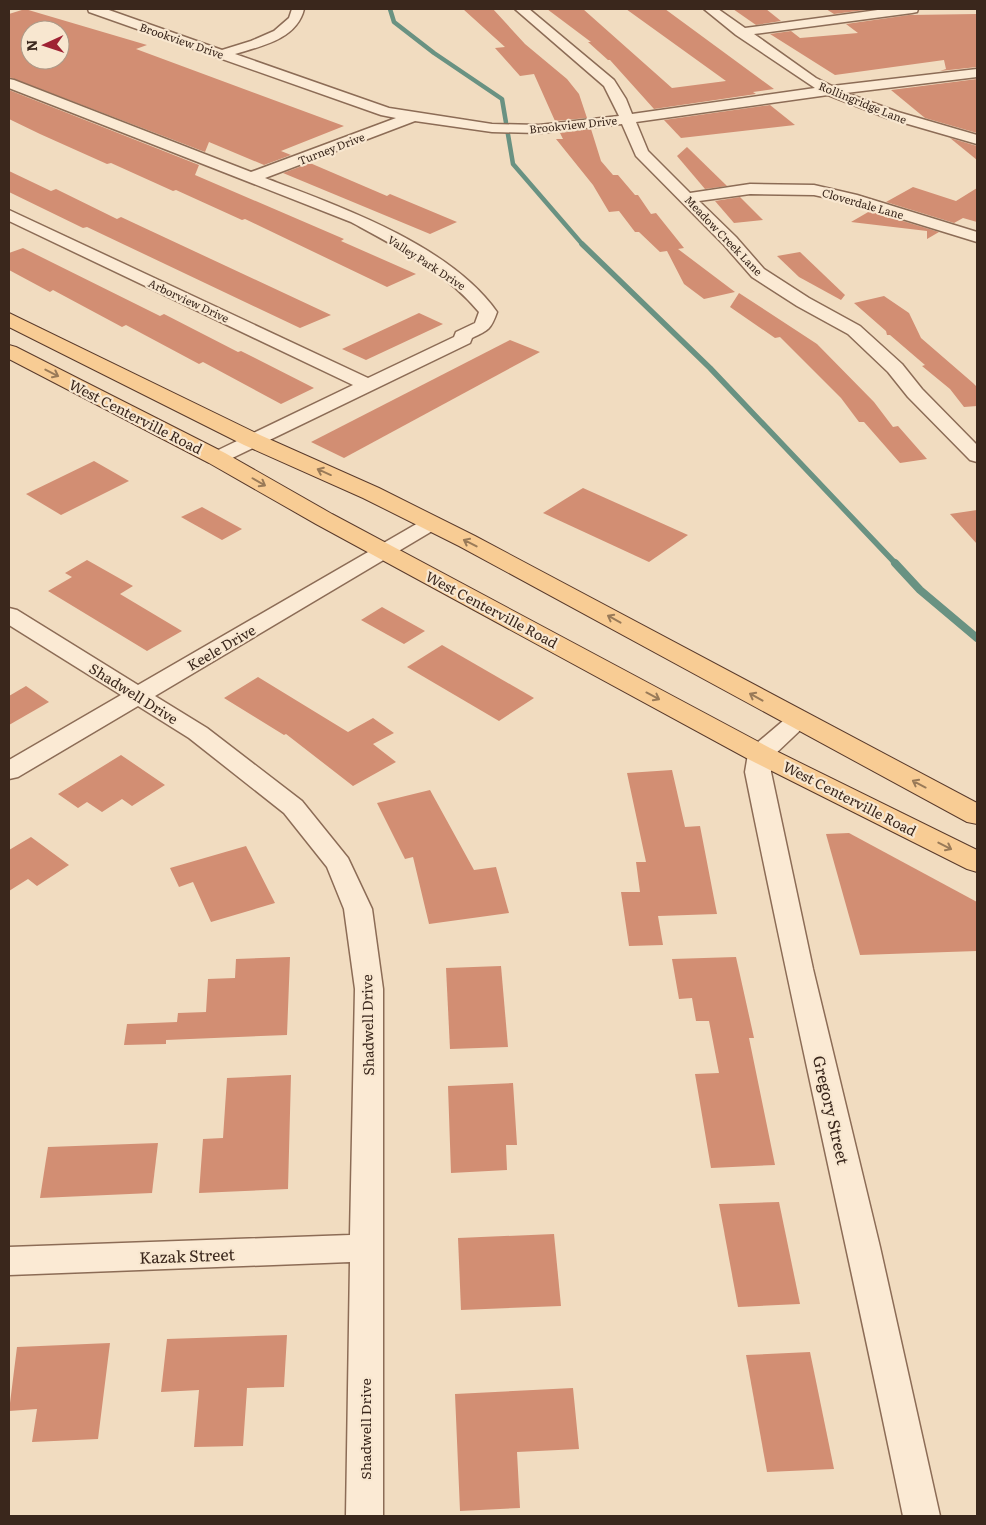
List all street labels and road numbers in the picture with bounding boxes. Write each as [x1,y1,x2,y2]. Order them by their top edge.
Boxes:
street label: Brookview Drive [138,18,227,62]
street label: Rollingridge Lane [817,77,910,127]
street label: Brookview Drive [528,111,618,137]
street label: Turney Drive [295,128,367,168]
street label: Cloverdale Lane [820,184,906,222]
street label: Meadow Creek Lane [682,191,767,279]
street label: Valley Park Drive [385,231,469,293]
street label: Arborview Drive [146,274,232,326]
street label: West Centerville Road [66,374,206,458]
street label: West Centerville Road [422,566,562,653]
street label: Keele Drive [183,619,259,675]
street label: Shadwell Drive [86,658,182,728]
street label: West Centerville Road [780,756,920,840]
street label: Shadwell Drive [356,974,378,1076]
street label: Gregory Street [808,1053,856,1167]
street label: Kazak Street [139,1241,236,1269]
street label: Shadwell Drive [355,1378,375,1480]

